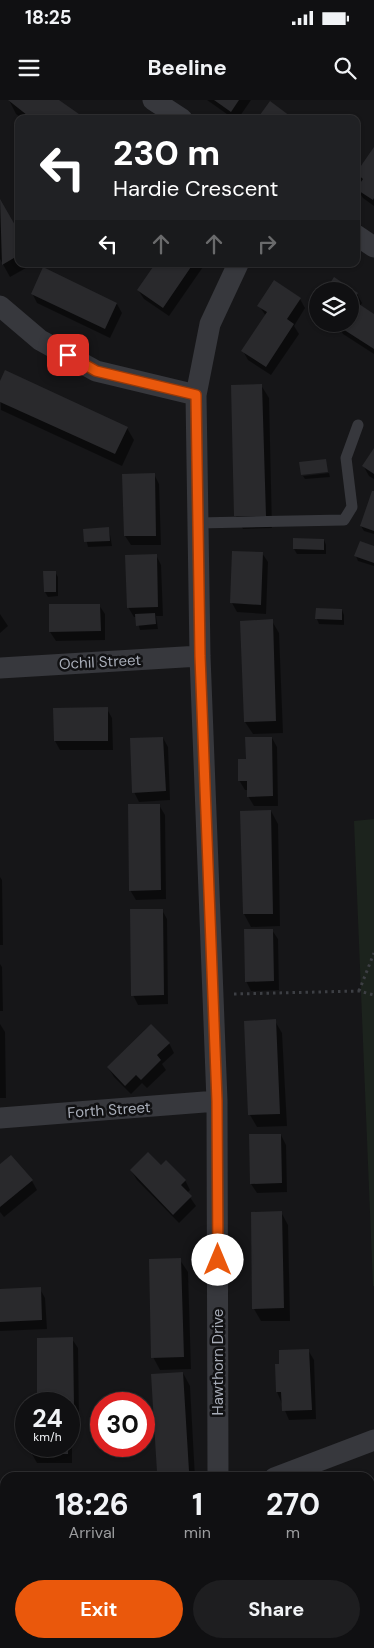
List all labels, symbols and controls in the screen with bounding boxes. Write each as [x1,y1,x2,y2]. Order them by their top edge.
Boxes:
text: 18:25 [25,5,72,30]
text: Beeline [147,53,227,82]
icon: menu [15,54,43,82]
icon: search [331,54,359,82]
text: 230 m [113,130,220,176]
icon: left [30,135,95,200]
text: Hardie Crescent [113,174,278,203]
icon: left [94,230,122,258]
icon: ahead [147,230,175,258]
icon: ahead [200,230,228,258]
icon: right [253,230,281,258]
map controls [309,282,359,332]
button: layers [309,282,359,332]
pin [47,334,89,376]
icon: arrive [54,341,82,369]
street label: Ochil Street [58,650,142,674]
street label: Forth Street [67,1097,151,1123]
position arrow [191,1233,243,1285]
street label: Hawthorn Drive [208,1309,228,1415]
speed limit sign: 30 [90,1392,155,1457]
text: 24 [32,1402,63,1435]
text: km/h [33,1429,62,1445]
text: 18:26 [55,1485,129,1524]
text: 1 [192,1485,203,1524]
text: 270 [266,1485,320,1524]
text: Arrival [69,1522,115,1543]
text: min [184,1522,211,1543]
text: m [286,1522,300,1543]
button: Exit [15,1580,183,1638]
button: Share [193,1580,360,1638]

